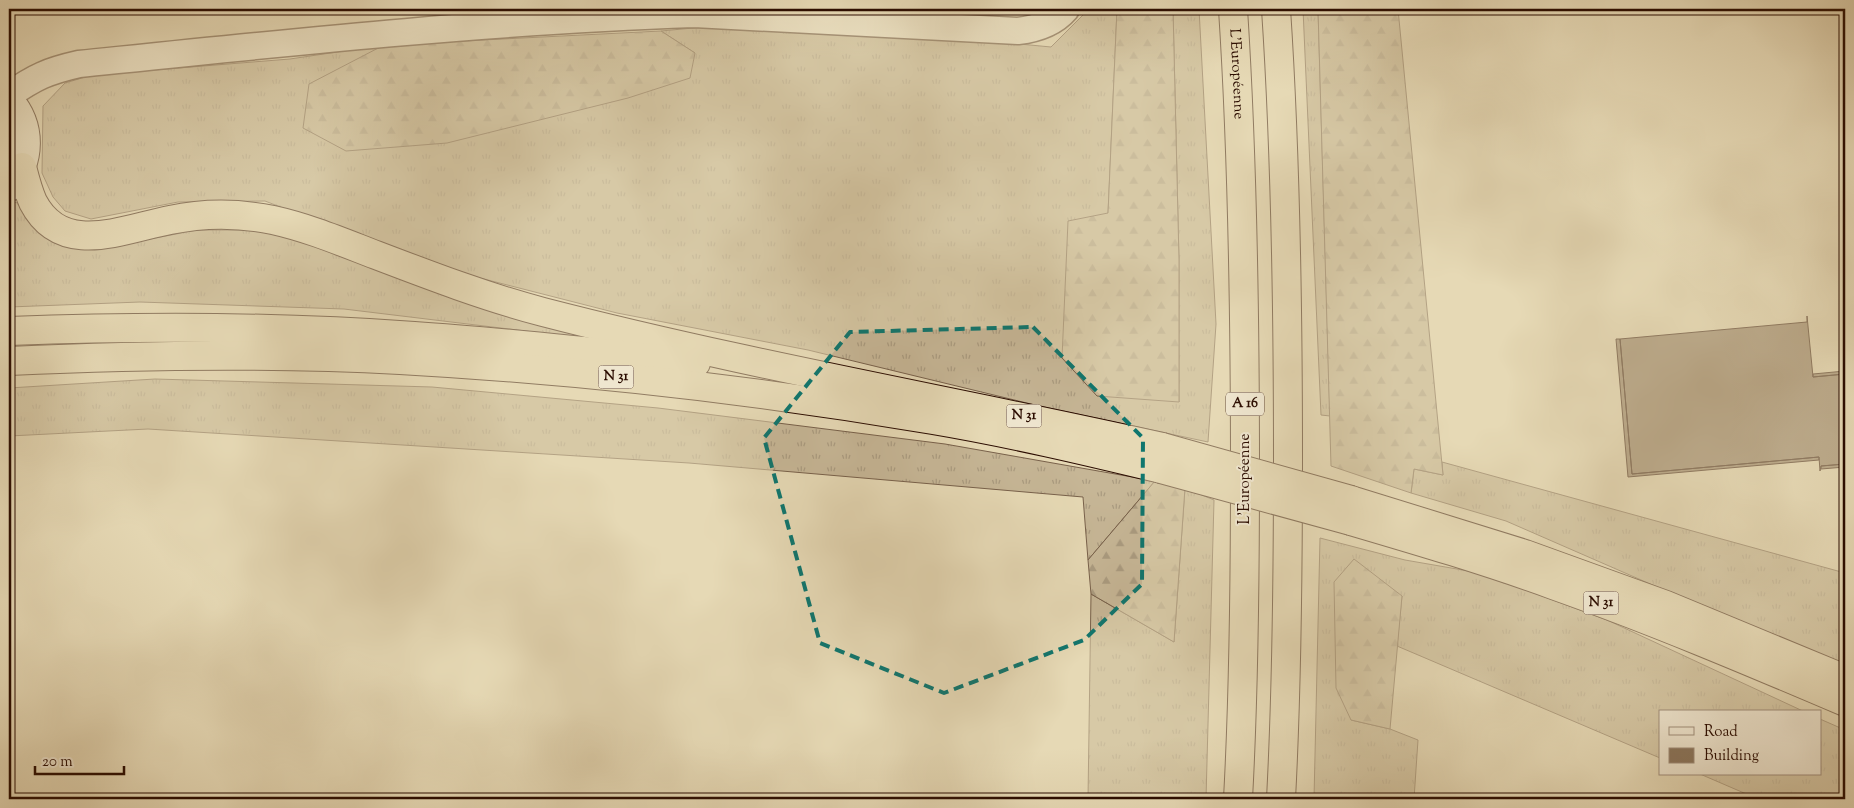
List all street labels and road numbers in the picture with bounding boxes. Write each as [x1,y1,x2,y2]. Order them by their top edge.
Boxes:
street label: L'Européenne [1224,28,1249,120]
road number: N 31 [598,366,634,388]
road number: A 16 [1226,392,1264,416]
road number: N 31 [1006,404,1042,428]
street label: L'Européenne [1235,434,1256,524]
road number: N 31 [1584,592,1618,614]

